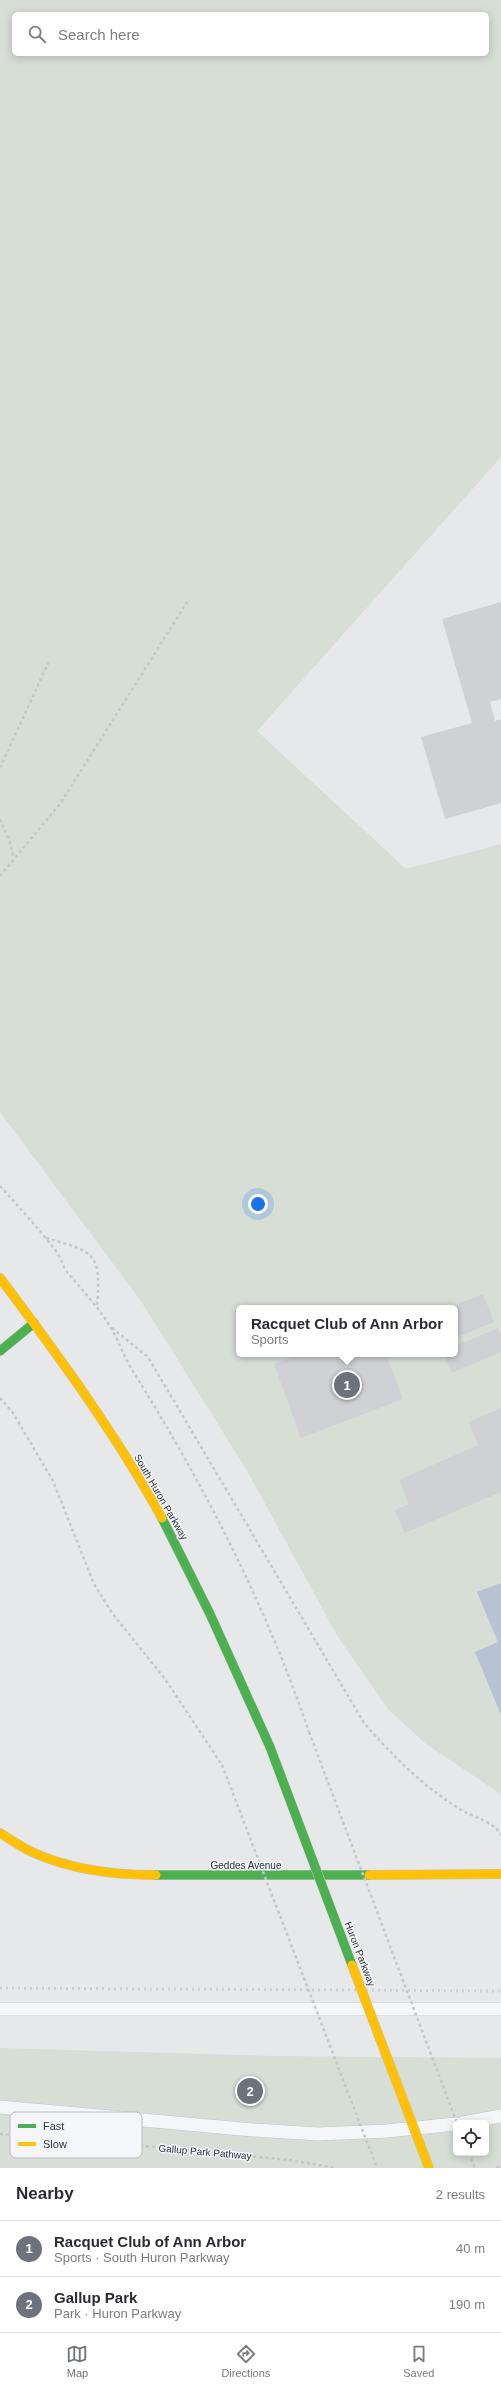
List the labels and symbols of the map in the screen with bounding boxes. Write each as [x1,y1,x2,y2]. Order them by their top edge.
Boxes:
your location [248,1194,268,1214]
pin: 1 [334,1370,360,1400]
street label: South Huron Parkway [132,1452,190,1542]
street label: Geddes Avenue [211,1860,282,1871]
street label: Huron Parkway [343,1920,377,1988]
pin: 2 [237,2076,263,2106]
legend [10,2112,142,2158]
text: Fast [43,2120,64,2132]
text: Slow [43,2138,67,2150]
street label: Gallup Park Pathway [158,2142,252,2162]

